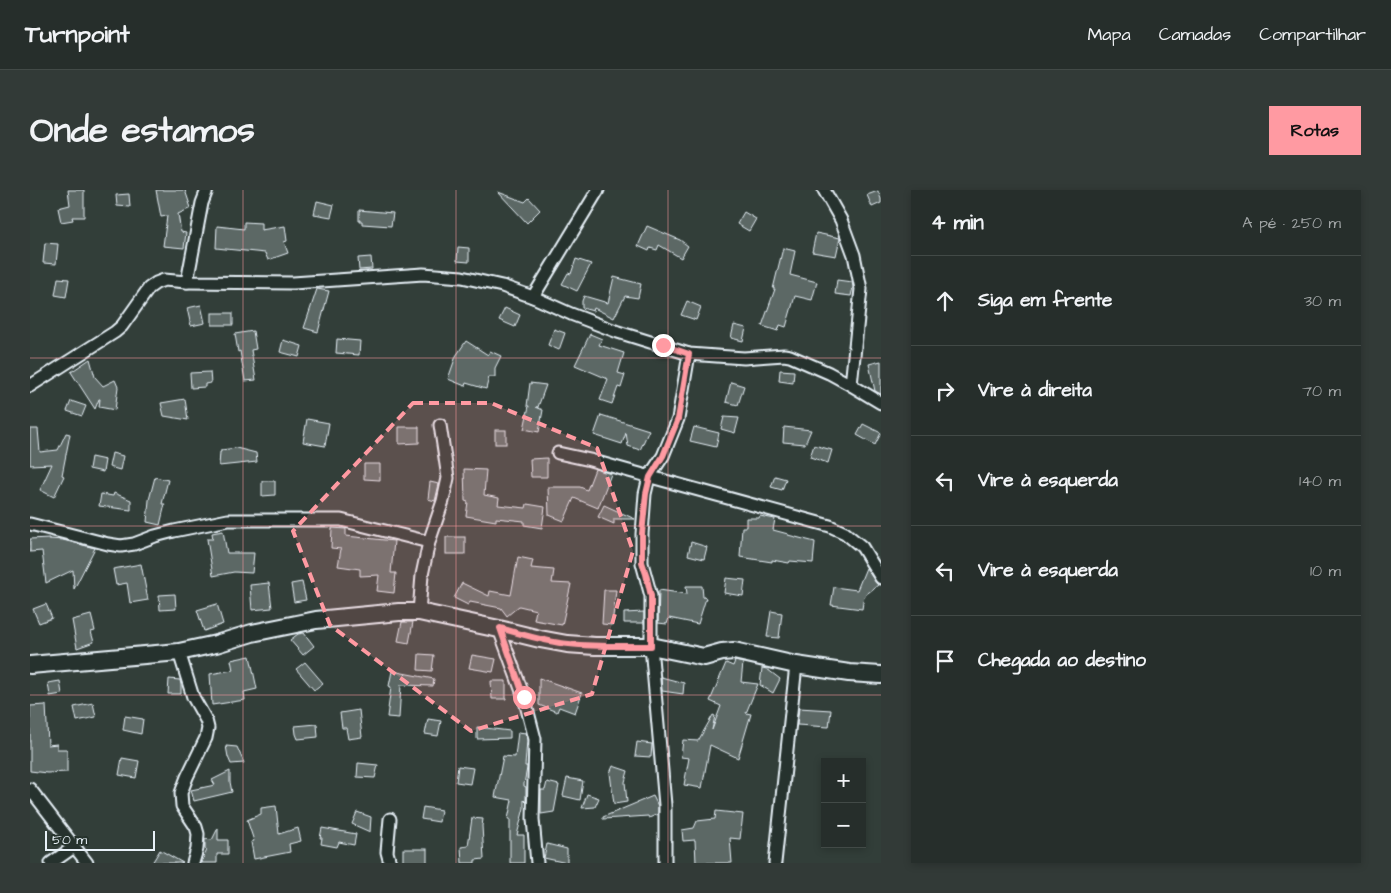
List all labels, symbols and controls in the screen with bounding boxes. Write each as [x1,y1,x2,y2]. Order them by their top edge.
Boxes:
text: Turnpoint [25,18,130,52]
text: Mapa [1087,22,1131,47]
text: Camadas [1159,22,1231,47]
text: Compartilhar [1259,22,1366,47]
text: Onde estamos [30,106,255,155]
button: Rotas [1269,106,1361,155]
text: 4 min [931,208,984,237]
text: A pé · 250 m [1242,212,1341,234]
icon: ahead [931,287,959,315]
text: Siga em frente [978,287,1112,314]
text: 30 m [1304,290,1341,312]
route end [652,334,675,357]
icon: right [931,377,959,405]
text: Vire à direita [978,377,1092,404]
text: 70 m [1302,380,1341,402]
icon: left [931,467,959,495]
text: Vire à esquerda [978,467,1118,494]
text: 140 m [1299,470,1341,492]
icon: left [931,557,959,585]
text: Vire à esquerda [978,557,1118,584]
text: 10 m [1310,560,1341,582]
icon: arrive [931,647,959,675]
text: Chegada ao destino [978,647,1146,674]
route start [513,686,536,709]
map controls [821,758,866,848]
button: + [821,758,866,803]
button: − [821,803,866,848]
scale bar [45,828,155,851]
text: 50 m [52,830,87,850]

